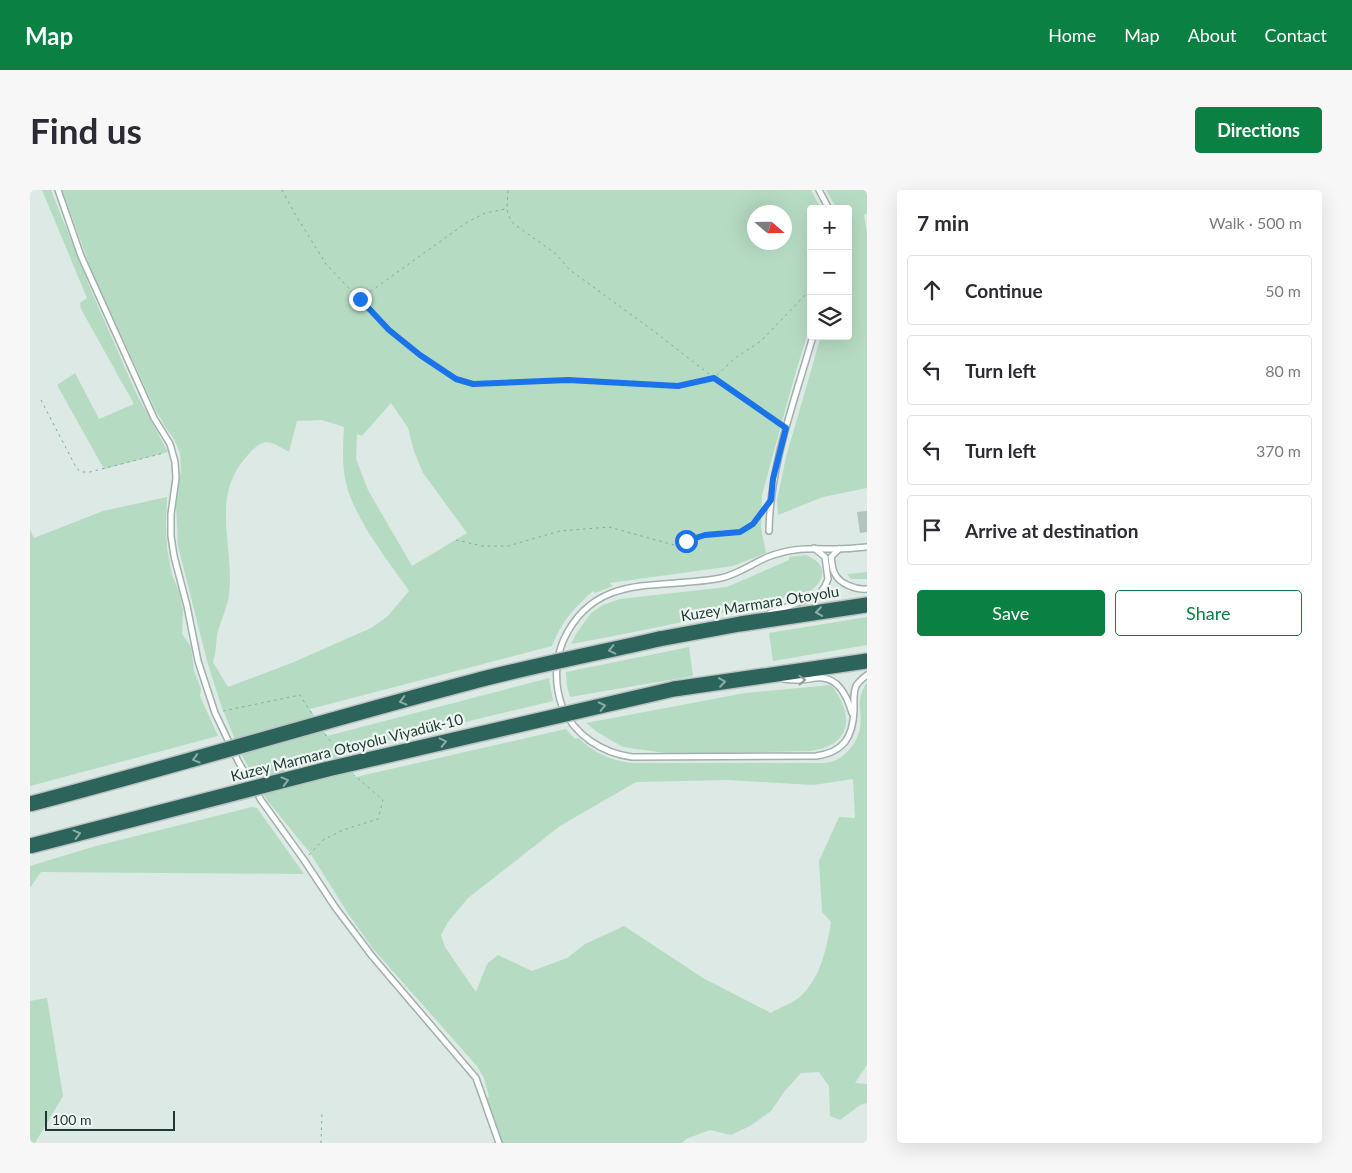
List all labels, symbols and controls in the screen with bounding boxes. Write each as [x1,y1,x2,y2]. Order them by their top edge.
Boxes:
text: Map [25,21,73,50]
text: Home [1048,24,1096,46]
text: Map [1124,24,1160,46]
text: About [1188,24,1237,46]
text: Contact [1265,24,1327,46]
button: Directions [1195,107,1322,153]
text: Find us [30,109,142,151]
north arrow [747,205,792,250]
map controls [807,205,852,340]
button: + [807,205,852,250]
text: 7 min [917,210,969,235]
text: Walk · 500 m [1209,213,1302,232]
button: − [807,250,852,295]
icon: ahead [918,276,946,304]
text: Continue [965,279,1043,302]
text: 50 m [1265,281,1301,300]
route end [349,288,372,311]
button: layers [807,295,852,340]
icon: left [918,356,946,384]
text: Turn left [965,359,1036,382]
text: 80 m [1265,361,1301,380]
icon: left [918,436,946,464]
text: Turn left [965,439,1036,462]
text: 370 m [1256,441,1301,460]
icon: arrive [918,516,946,544]
text: Arrive at destination [965,519,1138,542]
route start [675,530,698,553]
street label: Kuzey Marmara Otoyolu [679,582,840,624]
button: Save [917,590,1105,636]
button: Share [1115,590,1302,636]
one-way arrow [814,607,823,617]
one-way arrow [607,644,616,655]
one-way arrow [798,674,806,685]
one-way arrow [718,678,726,688]
one-way arrow [399,695,408,705]
one-way arrow [597,701,606,712]
street label: Kuzey Marmara Otoyolu Viyadük-10 [229,709,465,785]
one-way arrow [439,737,448,748]
one-way arrow [192,753,201,763]
one-way arrow [281,776,289,786]
one-way arrow [73,829,82,840]
scale bar [45,1108,175,1131]
text: 100 m [52,1111,91,1128]

